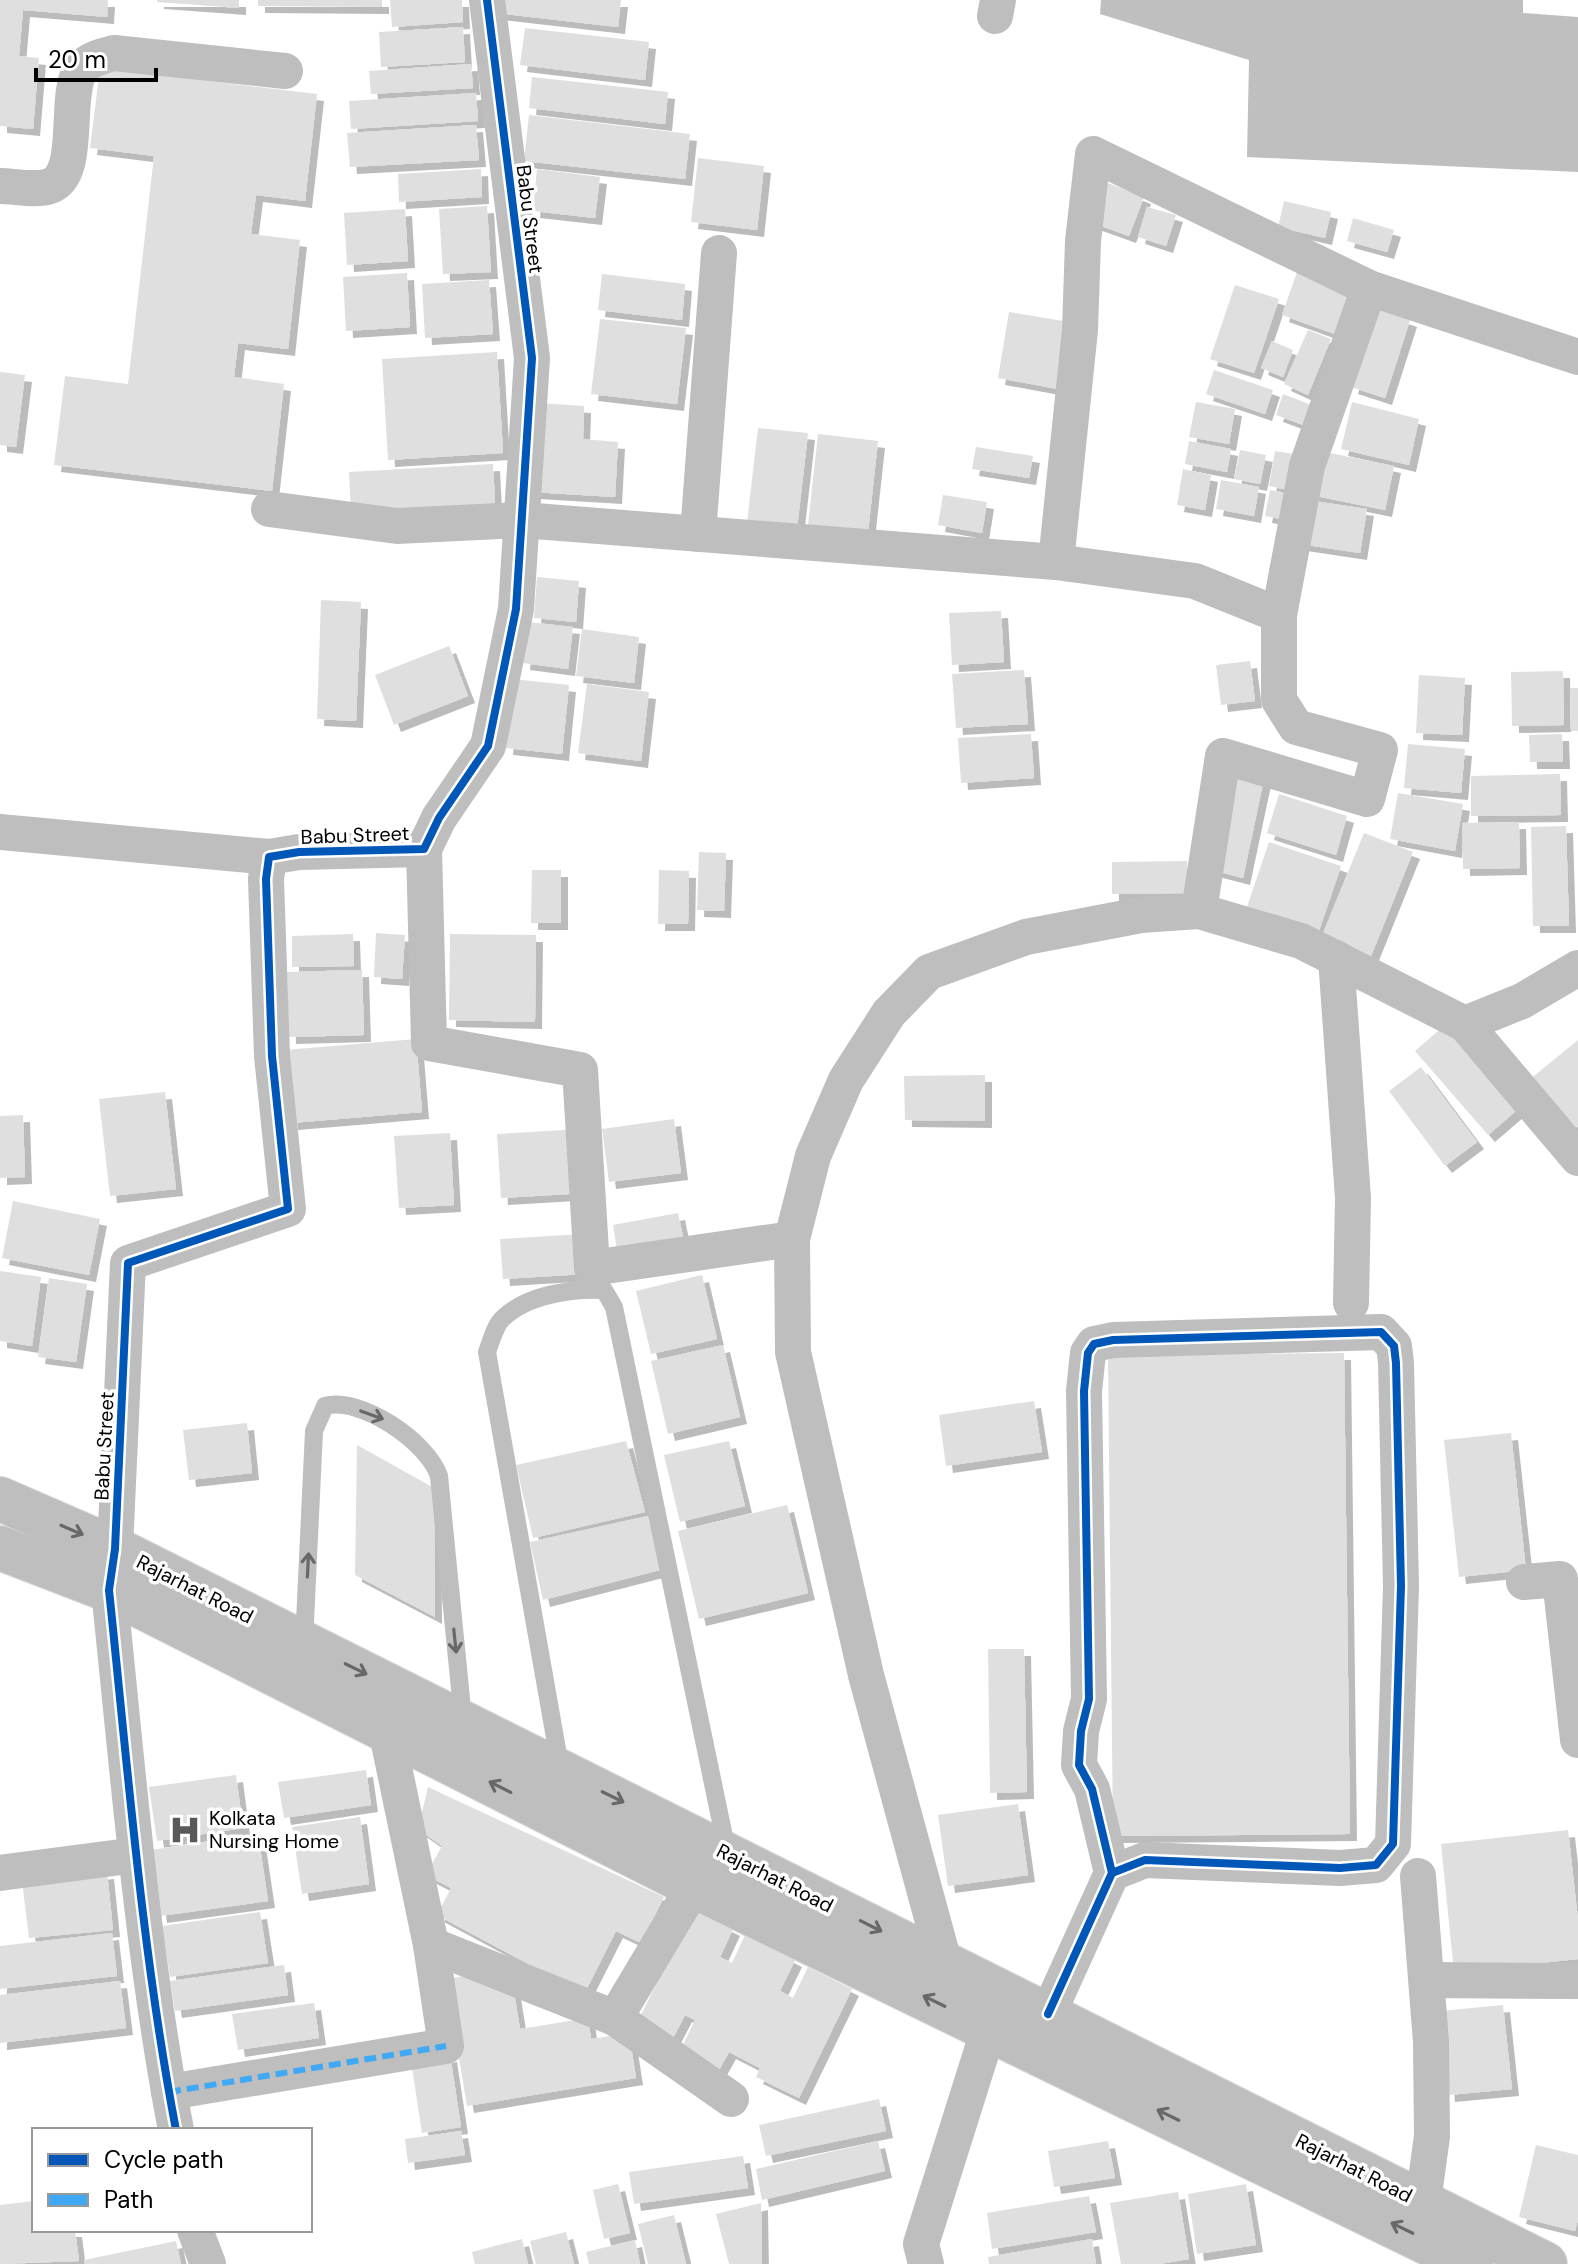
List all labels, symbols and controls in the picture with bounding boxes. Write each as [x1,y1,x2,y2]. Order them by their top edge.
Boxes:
scale bar [36,32,156,82]
text: 20 m [48,44,106,75]
street label: Babu Street [510,163,550,275]
street label: Babu Street [300,820,410,850]
street label: Babu Street [88,1391,120,1501]
one-way arrow [359,1409,384,1423]
one-way arrow [59,1524,84,1539]
street label: Rajarhat Road [132,1548,258,1630]
one-way arrow [301,1552,316,1579]
one-way arrow [448,1627,463,1654]
one-way arrow [343,1662,367,1677]
one-way arrow [489,1778,512,1794]
one-way arrow [601,1790,625,1805]
place label: Kolkata Nursing Home [209,1805,339,1854]
hospital icon: Kolkata Nursing Home [168,1813,202,1847]
street label: Rajarhat Road [712,1837,838,1919]
one-way arrow [859,1918,883,1934]
one-way arrow [922,1993,946,2008]
one-way arrow [1156,2107,1180,2122]
street label: Rajarhat Road [1291,2127,1417,2209]
legend [32,2128,312,2232]
text: Cycle path [104,2144,223,2175]
text: Path [104,2184,153,2215]
one-way arrow [1390,2220,1414,2235]

